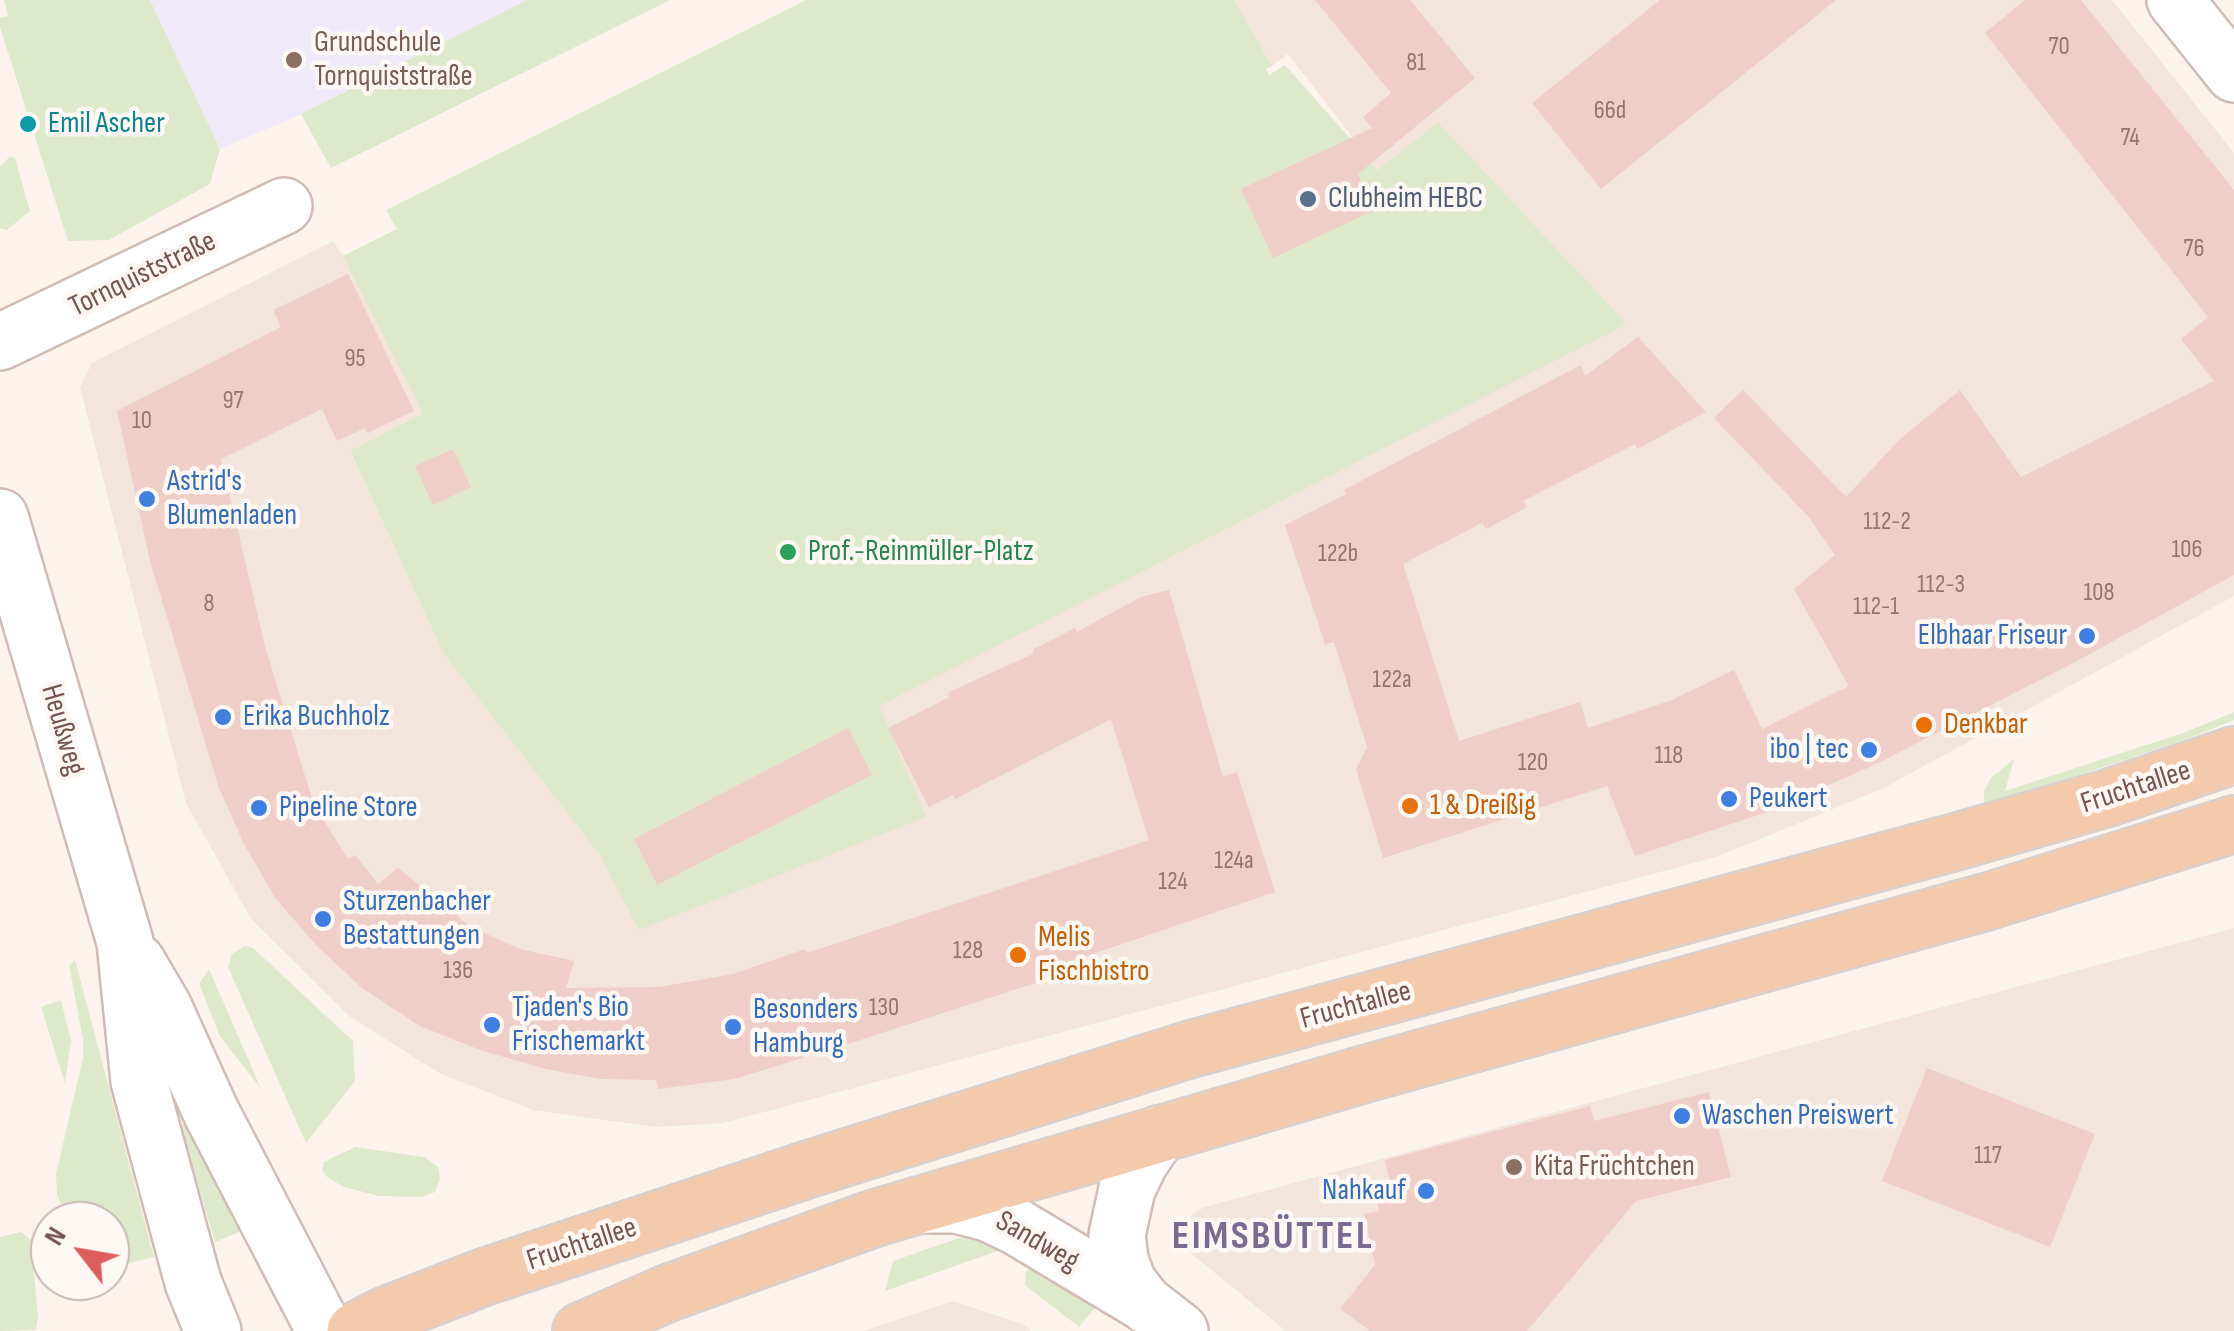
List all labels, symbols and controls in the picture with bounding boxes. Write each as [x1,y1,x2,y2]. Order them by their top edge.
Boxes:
place label: Grundschule Tornquiststraße [314,25,473,96]
house number: 70 [2048,33,2070,63]
marker: Grundschule Tornquiststraße [283,49,305,71]
house number: 81 [1406,49,1426,79]
house number: 66d [1594,97,1626,127]
place label: Emil Ascher [48,106,165,142]
marker: Emil Ascher [17,113,39,135]
house number: 74 [2120,124,2140,154]
place label: Clubheim HEBC [1328,181,1483,217]
marker: Clubheim HEBC [1297,188,1319,210]
street label: Tornquiststraße [64,224,222,326]
house number: 76 [2184,235,2204,265]
house number: 95 [344,345,366,375]
house number: 97 [222,387,244,417]
house number: 10 [132,407,152,437]
place label: Astrid's Blumenladen [167,464,297,534]
marker: Astrid's Blumenladen [136,488,158,510]
house number: 112-2 [1863,508,1911,538]
place label: Prof.-Reinmüller-Platz [808,534,1034,570]
house number: 106 [2172,536,2202,566]
house number: 122b [1318,540,1358,570]
marker: Prof.-Reinmüller-Platz [777,541,799,563]
house number: 112-3 [1917,571,1965,601]
house number: 108 [2084,579,2114,609]
house number: 8 [204,590,214,620]
house number: 112-1 [1853,593,1899,623]
place label: Elbhaar Friseur [1918,618,2067,654]
marker: Elbhaar Friseur [2076,625,2098,647]
house number: 122a [1372,666,1412,696]
street label: Heußweg [32,680,92,780]
place label: Erika Buchholz [243,699,390,735]
marker: Erika Buchholz [212,706,234,728]
place label: Denkbar [1944,707,2028,743]
marker: Denkbar [1913,714,1935,736]
place label: ibo | tec [1770,732,1849,768]
marker: ibo | tec [1858,739,1880,761]
house number: 118 [1655,742,1683,772]
house number: 120 [1518,749,1548,779]
street label: Fruchtallee [2077,753,2195,823]
place label: Peukert [1749,781,1827,817]
place label: 1 & Dreißig [1430,788,1536,824]
marker: Peukert [1718,788,1740,810]
place label: Pipeline Store [279,790,418,826]
marker: 1 & Dreißig [1399,795,1421,817]
marker: Pipeline Store [248,797,270,819]
house number: 124a [1214,847,1254,877]
house number: 124 [1158,868,1188,898]
place label: Sturzenbacher Bestattungen [343,884,491,954]
marker: Sturzenbacher Bestattungen [312,908,334,930]
place label: Melis Fischbistro [1038,920,1150,990]
house number: 128 [953,937,983,967]
marker: Melis Fischbistro [1007,944,1029,966]
house number: 136 [443,957,473,987]
street label: Fruchtallee [1297,974,1415,1038]
place label: Tjaden's Bio Frischemarkt [512,990,645,1060]
place label: Besonders Hamburg [753,992,858,1062]
house number: 130 [869,994,899,1024]
marker: Tjaden's Bio Frischemarkt [481,1014,503,1036]
marker: Besonders Hamburg [722,1016,744,1038]
place label: Waschen Preiswert [1702,1098,1894,1134]
marker: Waschen Preiswert [1671,1105,1693,1127]
house number: 117 [1974,1142,2002,1172]
place label: Kita Früchtchen [1534,1149,1695,1185]
marker: Kita Früchtchen [1503,1156,1525,1178]
place label: Nahkauf [1322,1173,1406,1209]
marker: Nahkauf [1415,1180,1437,1202]
north arrow [30,1201,130,1301]
street label: Sandweg [989,1204,1085,1280]
street label: Fruchtallee [523,1210,641,1280]
district label: EIMSBÜTTEL [1172,1214,1374,1262]
text: N [38,1221,74,1251]

